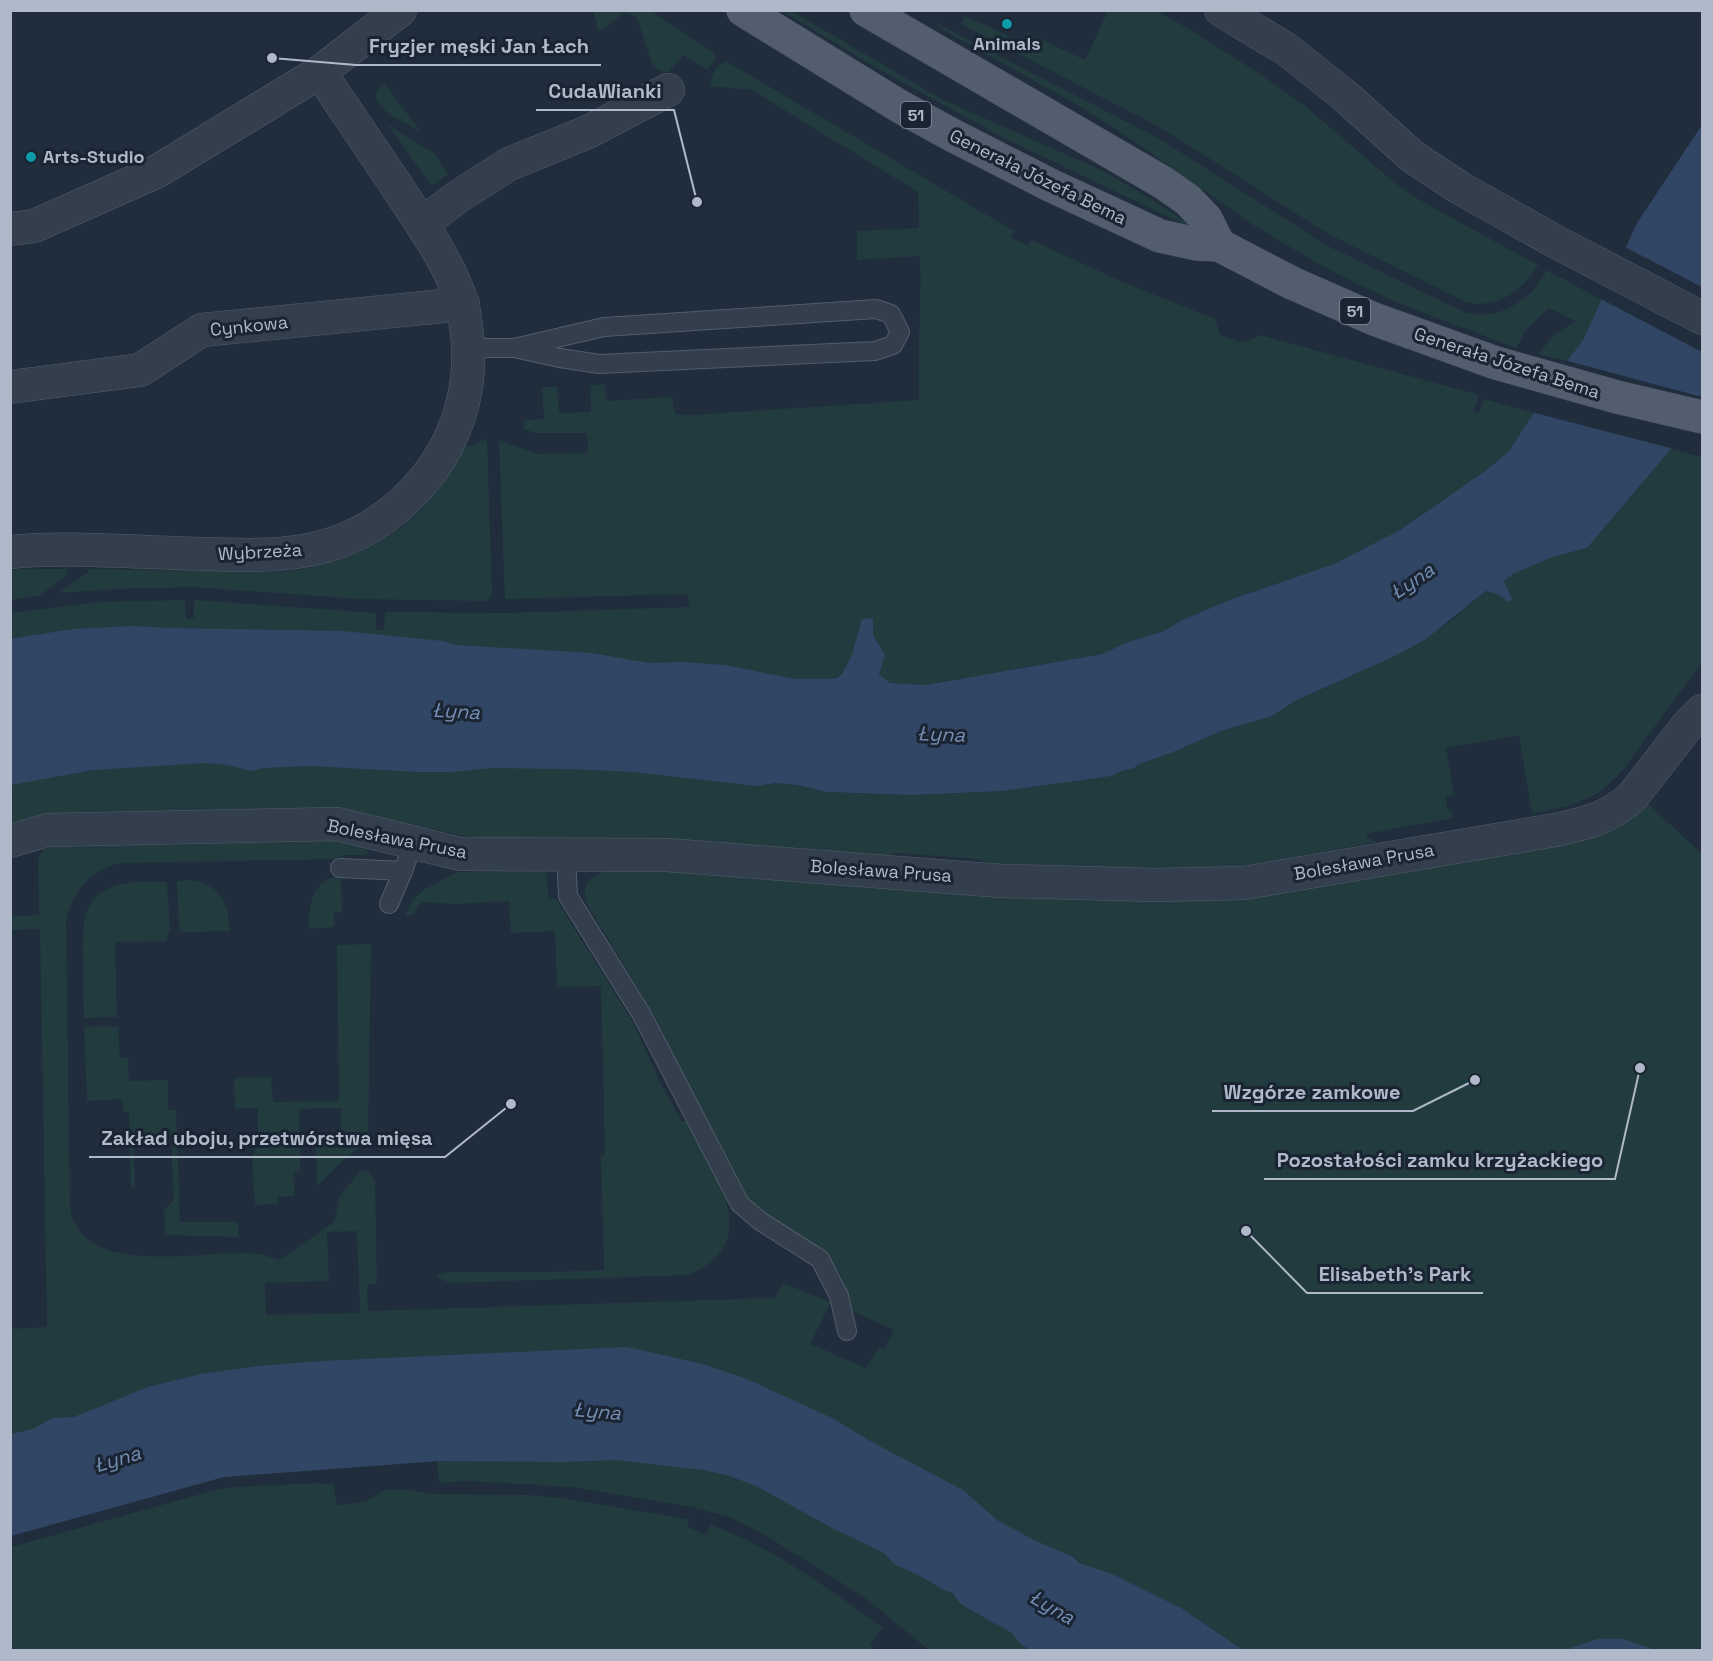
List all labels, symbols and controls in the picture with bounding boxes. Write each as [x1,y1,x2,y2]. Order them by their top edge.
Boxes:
marker: Animals [1000,17,1014,31]
callout: Fryzjer męski Jan Łach [356,27,601,65]
place label: Animals [973,32,1041,55]
text: Fryzjer męski Jan Łach [369,33,589,59]
callout: CudaWianki [536,72,674,110]
text: CudaWianki [548,78,662,104]
road number: 51 [901,102,931,128]
street label: Generała Józefa Bema [946,124,1130,229]
place label: Arts-Studio [43,145,144,168]
marker: Arts-Studio [24,150,38,164]
road number: 51 [1340,298,1370,324]
street label: Cynkowa [209,310,289,341]
street label: Generała Józefa Bema [1411,322,1603,403]
street label: Wybrzeża [217,538,303,565]
water label: Łyna [1385,557,1440,605]
water label: Łyna [431,697,481,725]
water label: Łyna [917,720,966,748]
street label: Bolesława Prusa [325,814,469,863]
street label: Bolesława Prusa [1292,838,1436,885]
street label: Bolesława Prusa [809,854,953,887]
callout: Wzgórze zamkowe [1212,1073,1413,1111]
text: Wzgórze zamkowe [1224,1079,1400,1105]
callout: Zakład uboju, przetwórstwa mięsa [89,1119,445,1157]
text: Zakład uboju, przetwórstwa mięsa [101,1125,433,1151]
callout: Pozostałości zamku krzyżackiego [1264,1141,1615,1179]
text: Pozostałości zamku krzyżackiego [1277,1147,1603,1173]
callout: Elisabeth's Park [1307,1255,1483,1293]
text: Elisabeth's Park [1319,1261,1471,1287]
water label: Łyna [572,1396,622,1426]
water label: Łyna [90,1439,144,1478]
water label: Łyna [1025,1584,1080,1630]

